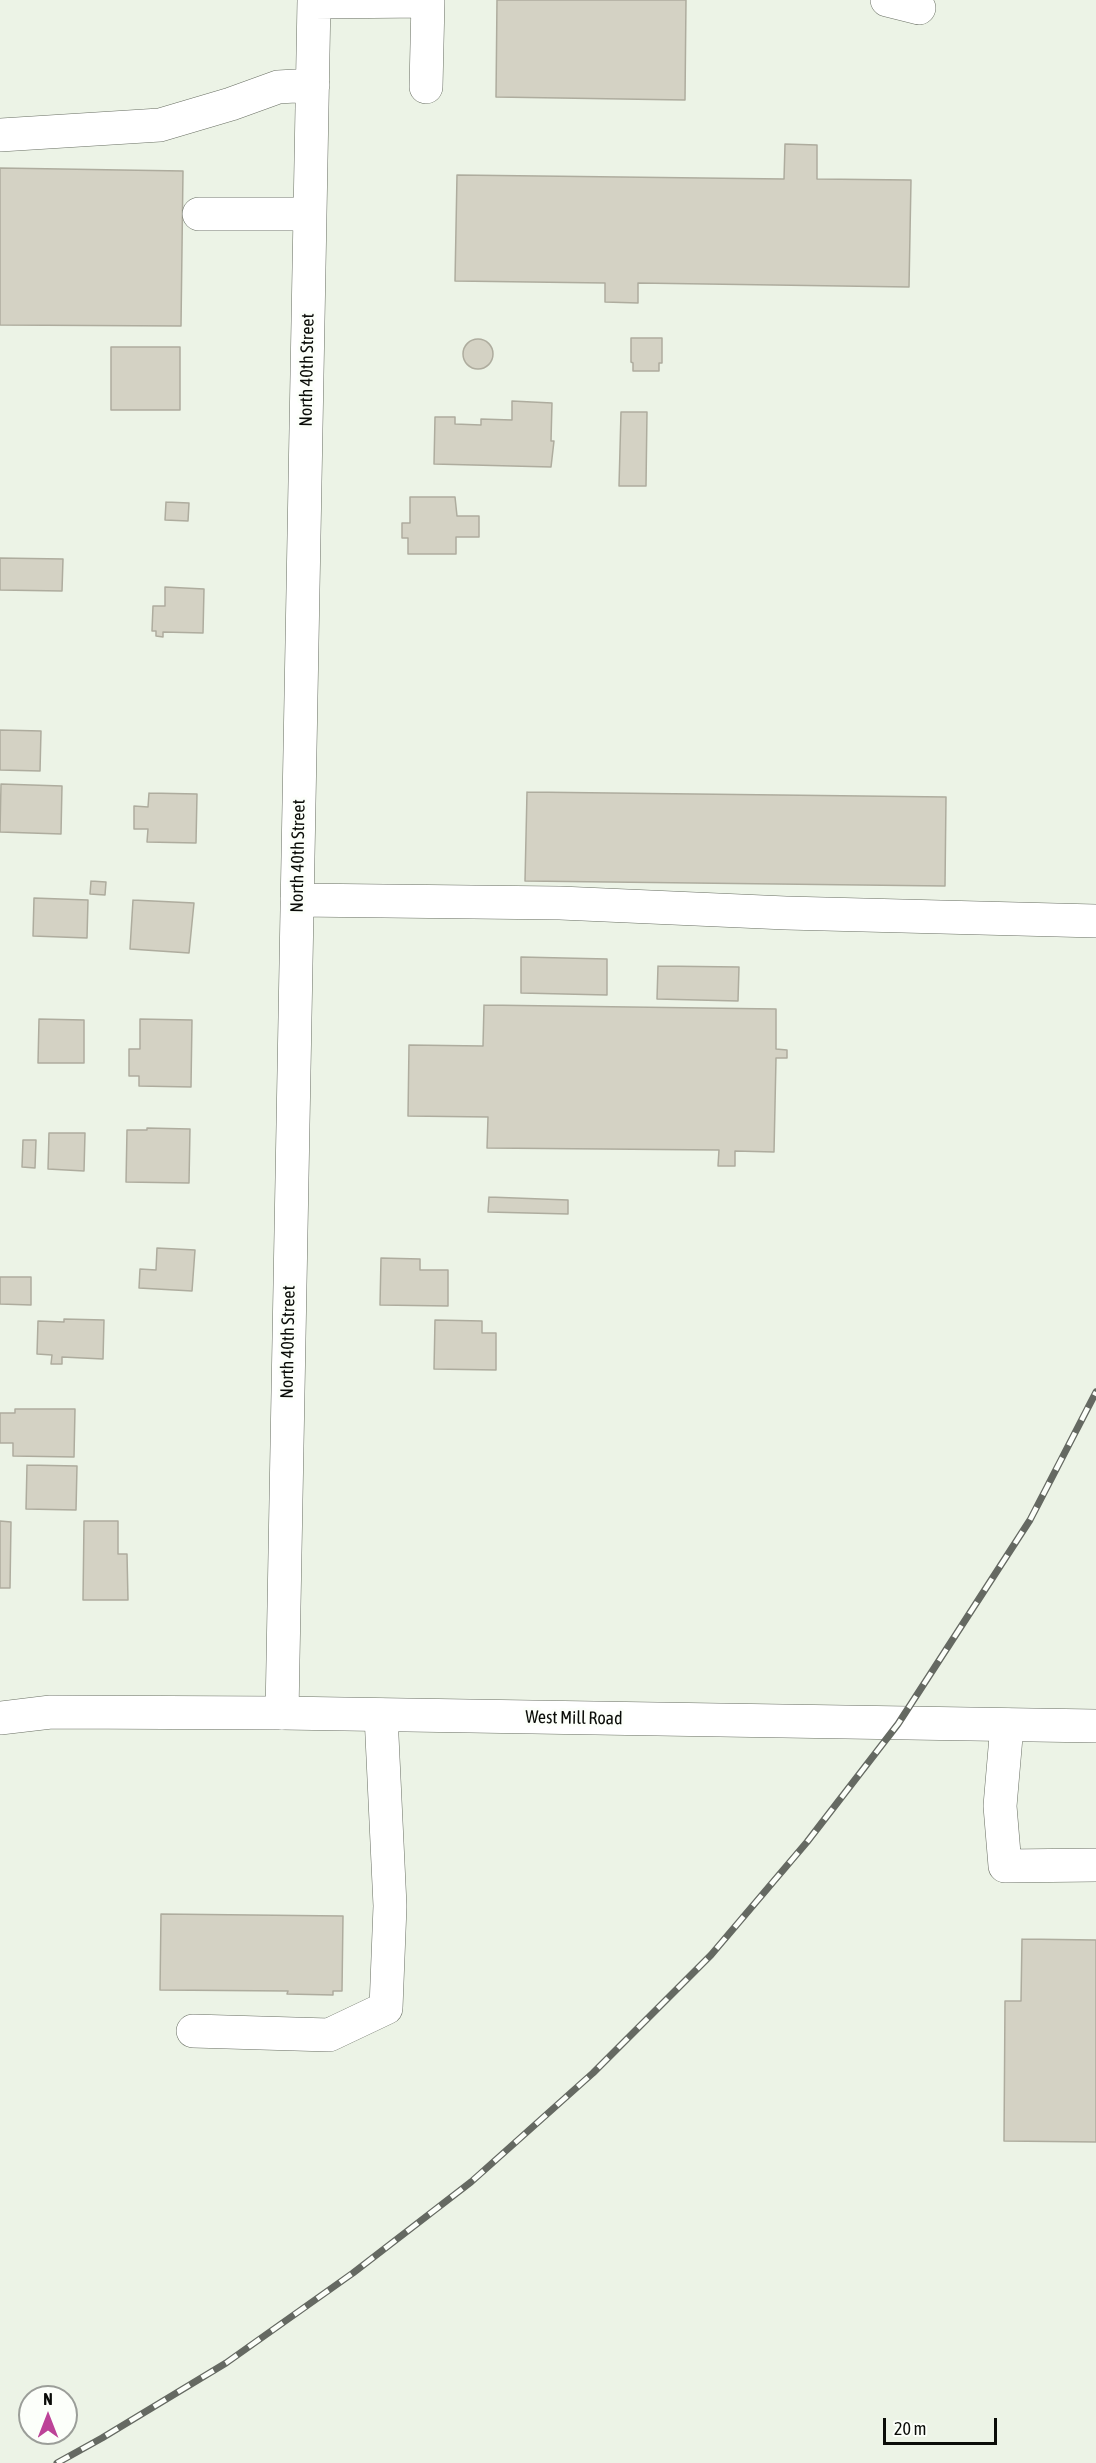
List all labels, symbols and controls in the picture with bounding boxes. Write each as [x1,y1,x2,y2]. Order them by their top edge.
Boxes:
street label: North 40th Street [295,313,319,427]
street label: North 40th Street [286,799,310,913]
street label: North 40th Street [276,1285,300,1399]
street label: West Mill Road [525,1706,623,1730]
north arrow [18,2385,78,2445]
text: N [43,2390,53,2408]
scale bar [886,2406,1000,2444]
text: 20 m [894,2418,926,2439]

